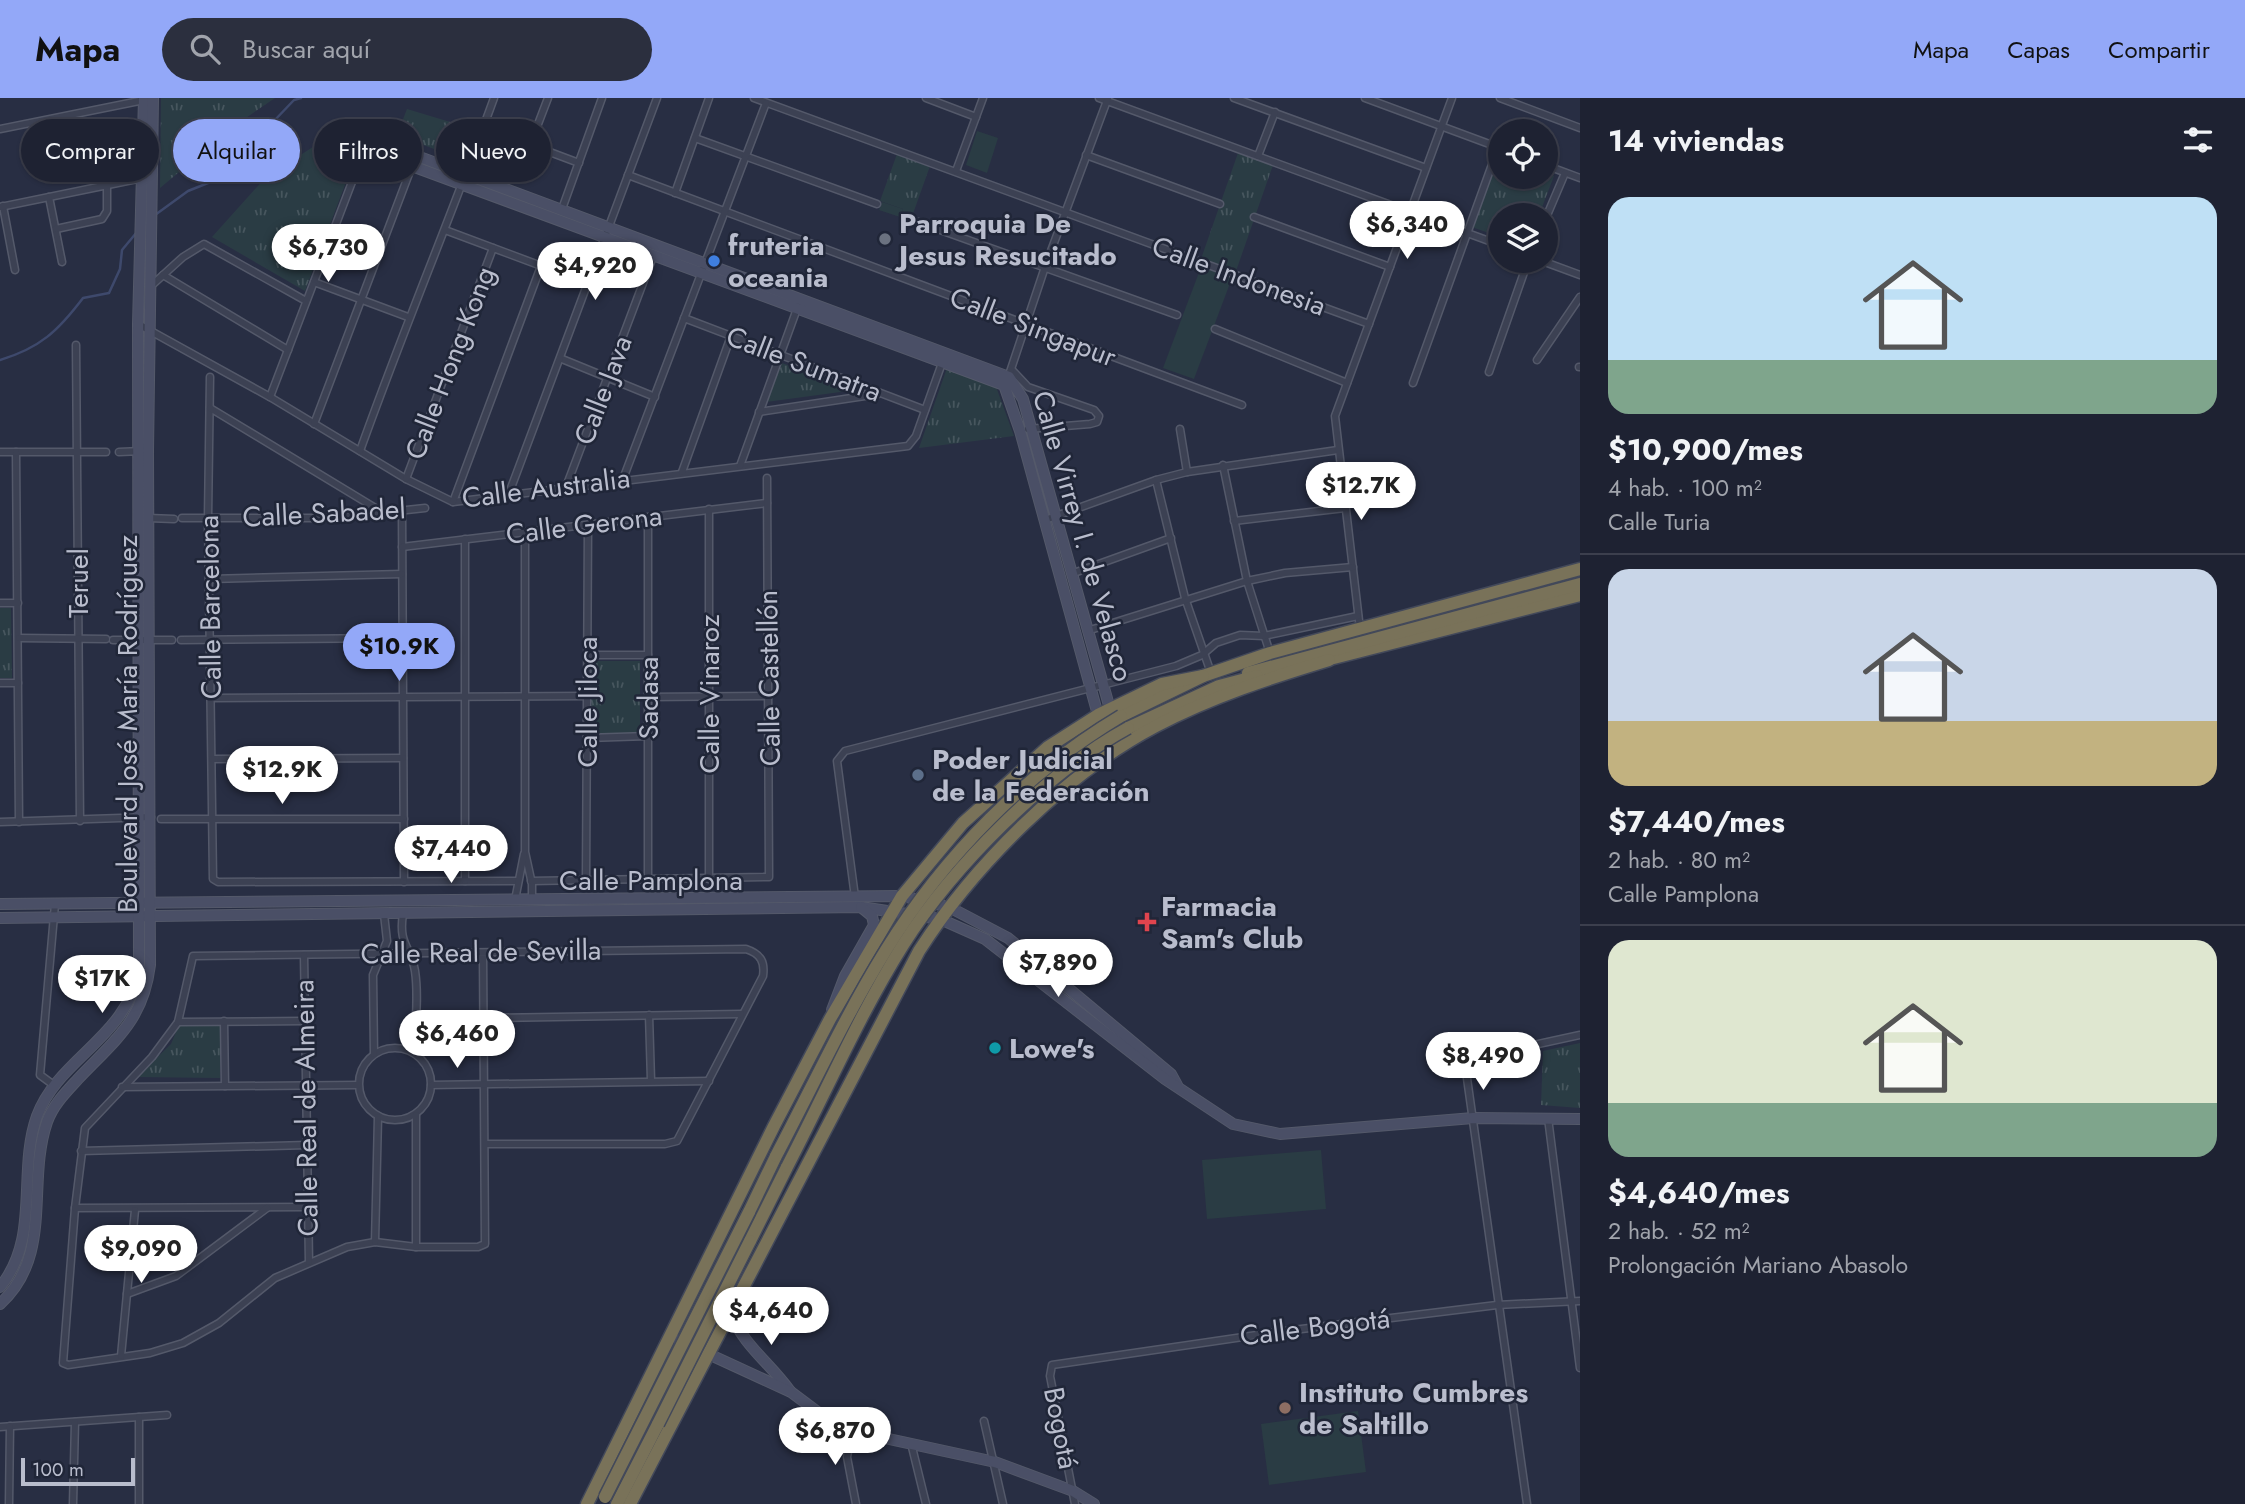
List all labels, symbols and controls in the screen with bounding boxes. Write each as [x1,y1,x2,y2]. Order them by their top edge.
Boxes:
search box [162,18,652,81]
text: Mapa [35,26,120,73]
icon: search [186,30,224,68]
text: Buscar aquí [242,30,370,68]
text: Mapa [1913,32,1969,67]
text: Capas [2007,32,2070,67]
text: Compartir [2108,32,2210,67]
chip: Comprar [21,119,159,182]
chip: Alquilar [173,119,300,182]
chip: Filtros [314,119,422,182]
chip: Nuevo [436,119,551,182]
map controls [1488,119,1558,273]
button: locate [1488,119,1558,189]
text: 14 viviendas [1608,119,1784,162]
icon: filters [2179,121,2217,159]
pin: $6,340 [1350,202,1464,261]
place label: Parroquia De Jesus Resucitado [894,203,1117,276]
button: layers [1488,203,1558,273]
text: $6,340 [1366,207,1448,241]
pin: $6,730 [271,225,385,284]
place label: fruteria oceania [728,225,828,298]
street label: Calle Indonesia [1146,226,1332,326]
text: $6,730 [288,230,368,264]
marker: Parroquia De Jesus Resucitado [877,231,893,247]
pin: $4,920 [538,242,652,302]
icon: home [1850,242,1976,368]
text: $4,920 [553,248,637,282]
marker: fruteria oceania [706,253,722,269]
street label: Calle Hong Kong [394,261,506,465]
street label: Calle Singapur [944,276,1123,378]
street label: Calle Sumatra [720,316,888,412]
street label: Calle Java [563,329,643,451]
street label: Calle Virrey I. de Velasco [1022,386,1144,686]
text: $10,900/mes [1608,428,1803,471]
street label: Calle Australia [460,457,632,519]
pin: $12.7K [1304,462,1418,522]
text: $12.7K [1322,468,1400,502]
text: 4 hab. · 100 m² [1608,471,1762,505]
street label: Calle Sabadel [241,488,407,538]
street label: Calle Gerona [504,495,664,555]
text: Calle Turia [1608,505,1710,539]
street label: Calle Barcelona [188,514,232,700]
street label: Boulevard José María Rodríguez [107,535,148,913]
street label: Teruel [58,548,99,618]
street label: Calle Castellón [747,590,791,766]
street label: Calle Vinaroz [689,614,730,774]
icon: home [1850,614,1976,740]
pin: $10.9K [342,624,456,683]
text: $10.9K [359,629,439,663]
street label: Calle Jiloca [567,637,608,767]
street label: Sadasa [628,657,669,740]
place label: Poder Judicial de la Federación [932,739,1150,812]
pin: $12.9K [225,746,339,806]
text: $12.9K [242,752,322,786]
marker: Poder Judicial de la Federación [910,767,926,783]
text: $7,440/mes [1608,800,1785,843]
pin: $7,440 [394,826,508,885]
text: $7,440 [411,831,491,865]
text: 2 hab. · 80 m² [1608,843,1750,877]
street label: Calle Pamplona [559,860,743,901]
text: Calle Pamplona [1608,877,1759,911]
place label: Farmacia Sam's Club [1161,886,1303,959]
marker: Farmacia Sam's Club [1139,914,1155,930]
street label: Calle Real de Sevilla [360,929,602,975]
pin: $7,890 [1001,940,1115,999]
text: $7,890 [1019,945,1097,979]
pin: $17K [61,956,143,1015]
text: $17K [74,961,130,995]
street label: Calle Real de Almeira [283,979,329,1237]
icon: home [1850,985,1976,1111]
pin: $6,460 [400,1010,514,1070]
text: $6,460 [415,1016,499,1050]
place label: Lowe's [1009,1028,1095,1069]
pin: $8,490 [1426,1032,1540,1092]
text: $8,490 [1442,1038,1524,1072]
marker: Lowe's [987,1040,1003,1056]
text: $4,640/mes [1608,1171,1790,1214]
text: 2 hab. · 52 m² [1608,1214,1750,1248]
pin: $9,090 [84,1226,198,1285]
text: $9,090 [100,1231,182,1265]
text: Prolongación Mariano Abasolo [1608,1248,1908,1282]
pin: $4,640 [714,1288,828,1347]
text: $4,640 [729,1293,813,1327]
street label: Calle Bogotá [1238,1297,1392,1357]
place label: Instituto Cumbres de Saltillo [1299,1372,1528,1445]
street label: Bogotá [1033,1384,1089,1472]
marker: Instituto Cumbres de Saltillo [1277,1400,1293,1416]
pin: $6,870 [778,1408,892,1467]
text: $6,870 [795,1413,875,1447]
scale bar [21,1455,135,1487]
text: 100 m [32,1456,84,1483]

